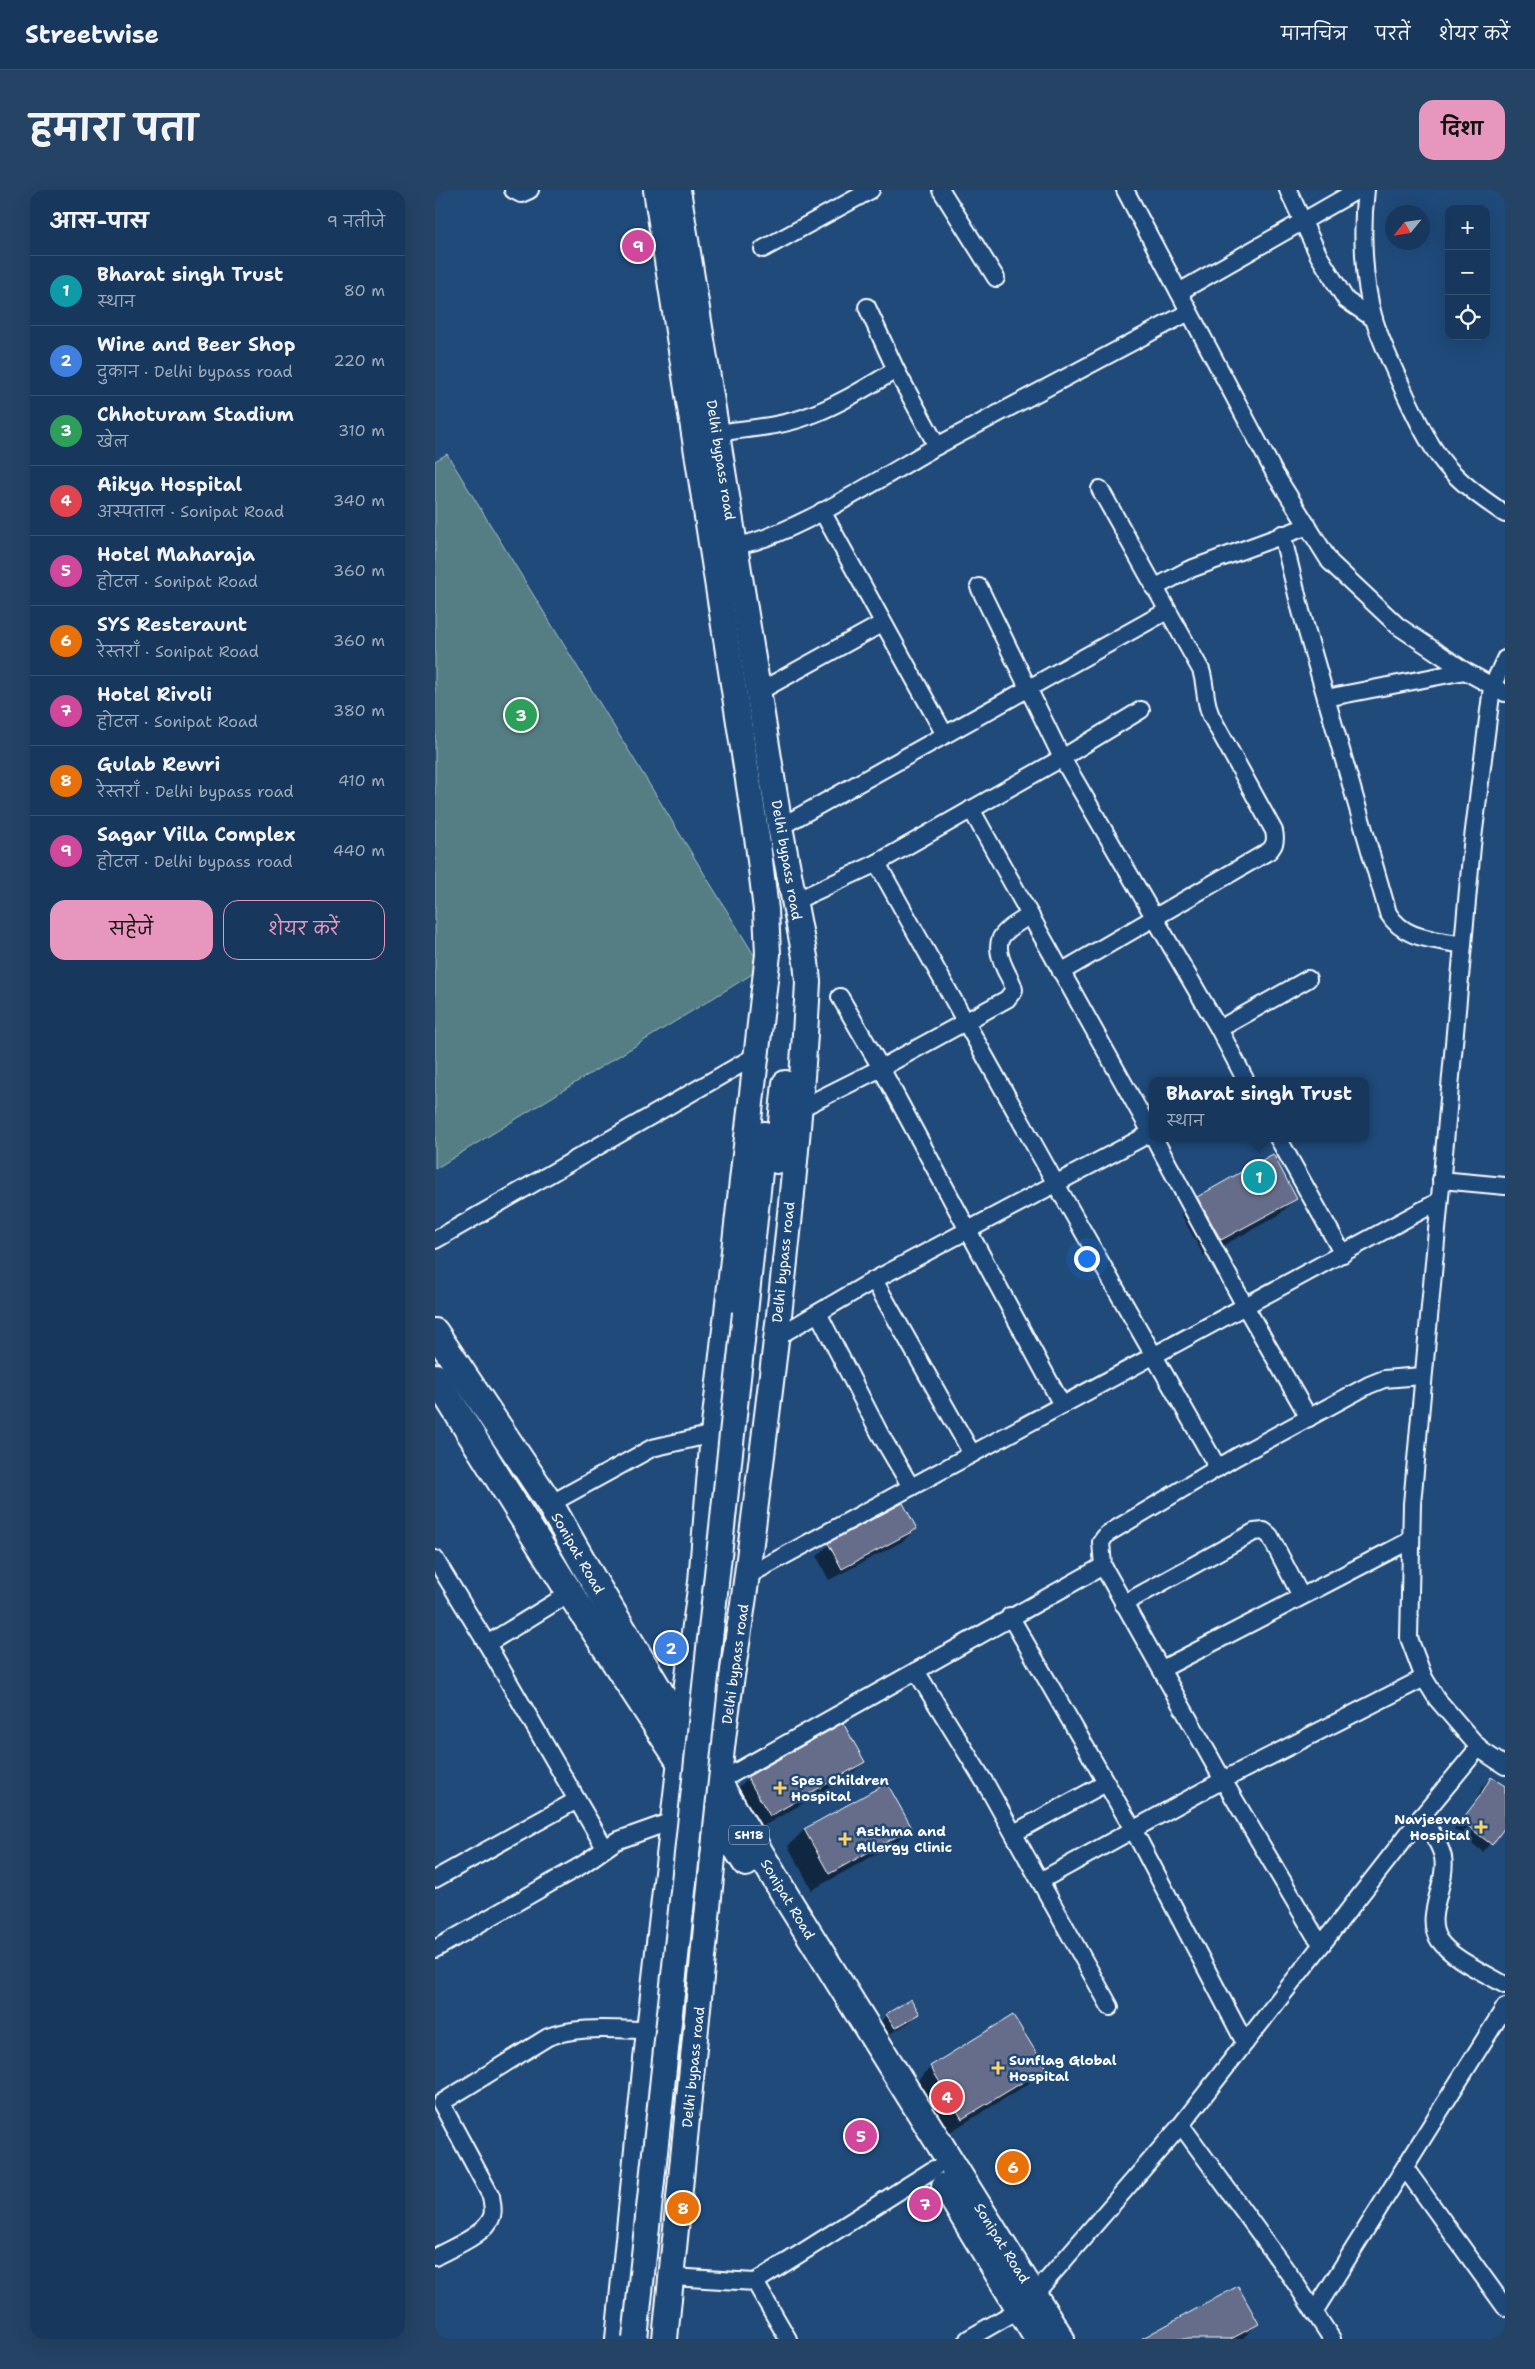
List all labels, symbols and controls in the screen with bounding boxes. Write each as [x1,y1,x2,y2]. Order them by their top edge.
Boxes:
text: Streetwise [25,19,159,51]
text: मानचित्र [1281,22,1347,46]
text: परतें [1375,22,1410,46]
text: शेयर करें [1438,22,1510,46]
button: दिशा [1419,100,1505,160]
text: हमारा पता [30,104,198,151]
north arrow [1385,205,1430,250]
map controls [1445,205,1490,340]
button: + [1445,205,1490,250]
text: आस-पास [50,207,148,235]
text: 9 नतीजे [327,211,385,232]
pin: 9 [622,227,654,265]
button: − [1445,250,1490,295]
text: Bharat singh Trust [97,262,283,287]
text: 1 [62,280,70,301]
text: 80 m [344,280,385,301]
text: स्थान [97,291,135,312]
button: locate [1445,295,1490,340]
text: Wine and Beer Shop [97,332,295,357]
text: 2 [60,350,72,371]
text: 220 m [333,350,385,371]
text: दुकान · Delhi bypass road [97,361,293,382]
street label: Delhi bypass road [703,399,739,521]
text: Chhoturam Stadium [97,402,294,427]
text: 3 [60,420,72,441]
text: 310 m [338,420,385,441]
text: खेल [97,431,128,452]
text: Aikya Hospital [97,472,242,497]
text: 4 [60,490,72,511]
text: 340 m [333,490,385,511]
text: अस्पताल · Sonipat Road [97,501,284,522]
text: Hotel Maharaja [97,542,255,567]
text: 5 [61,560,71,581]
text: 360 m [333,560,385,581]
text: होटल · Sonipat Road [97,571,258,592]
text: SYS Resteraunt [97,612,247,637]
text: 6 [60,630,72,651]
text: 360 m [333,630,385,651]
text: रेस्तराँ · Sonipat Road [97,641,259,662]
text: Hotel Rivoli [97,682,212,707]
pin: 3 [505,696,537,734]
text: 7 [60,700,72,721]
text: 380 m [333,700,385,721]
text: होटल · Sonipat Road [97,711,258,732]
text: Gulab Rewri [97,752,220,777]
text: 8 [60,770,72,791]
text: 410 m [338,770,385,791]
text: रेस्तराँ · Delhi bypass road [97,781,294,802]
street label: Delhi bypass road [768,799,806,921]
text: Sagar Villa Complex [97,822,295,847]
text: 9 [60,840,72,861]
text: 440 m [333,840,385,861]
text: होटल · Delhi bypass road [97,851,293,872]
button: सहेजें [50,900,213,960]
button: शेयर करें [223,900,385,960]
popup [1149,1077,1369,1142]
text: Bharat singh Trust [1166,1081,1352,1106]
text: स्थान [1166,1110,1204,1131]
pin: 1 [1243,1158,1275,1196]
street label: Delhi bypass road [768,1201,798,1323]
your location [1074,1246,1100,1272]
street label: Sonipat Road [547,1509,609,1597]
street label: Delhi bypass road [718,1603,752,1725]
pin: 2 [655,1629,687,1667]
place label: Spes Children Hospital [791,1771,889,1805]
marker: Spes Children Hospital [773,1781,787,1795]
place label: Navjeevan Hospital [1394,1810,1470,1844]
marker: Navjeevan Hospital [1474,1820,1488,1834]
place label: Asthma and Allergy Clinic [856,1822,952,1856]
road number: SH18 [729,1826,769,1844]
marker: Asthma and Allergy Clinic [838,1832,852,1846]
street label: Sonipat Road [757,1855,819,1943]
street label: Delhi bypass road [678,2006,708,2128]
place label: Sunflag Global Hospital [1009,2051,1117,2085]
marker: Sunflag Global Hospital [991,2061,1005,2075]
pin: 4 [931,2078,963,2116]
pin: 5 [845,2117,877,2155]
pin: 6 [997,2148,1029,2186]
pin: 7 [909,2185,941,2223]
pin: 8 [667,2189,699,2227]
street label: Sonipat Road [970,2200,1034,2286]

